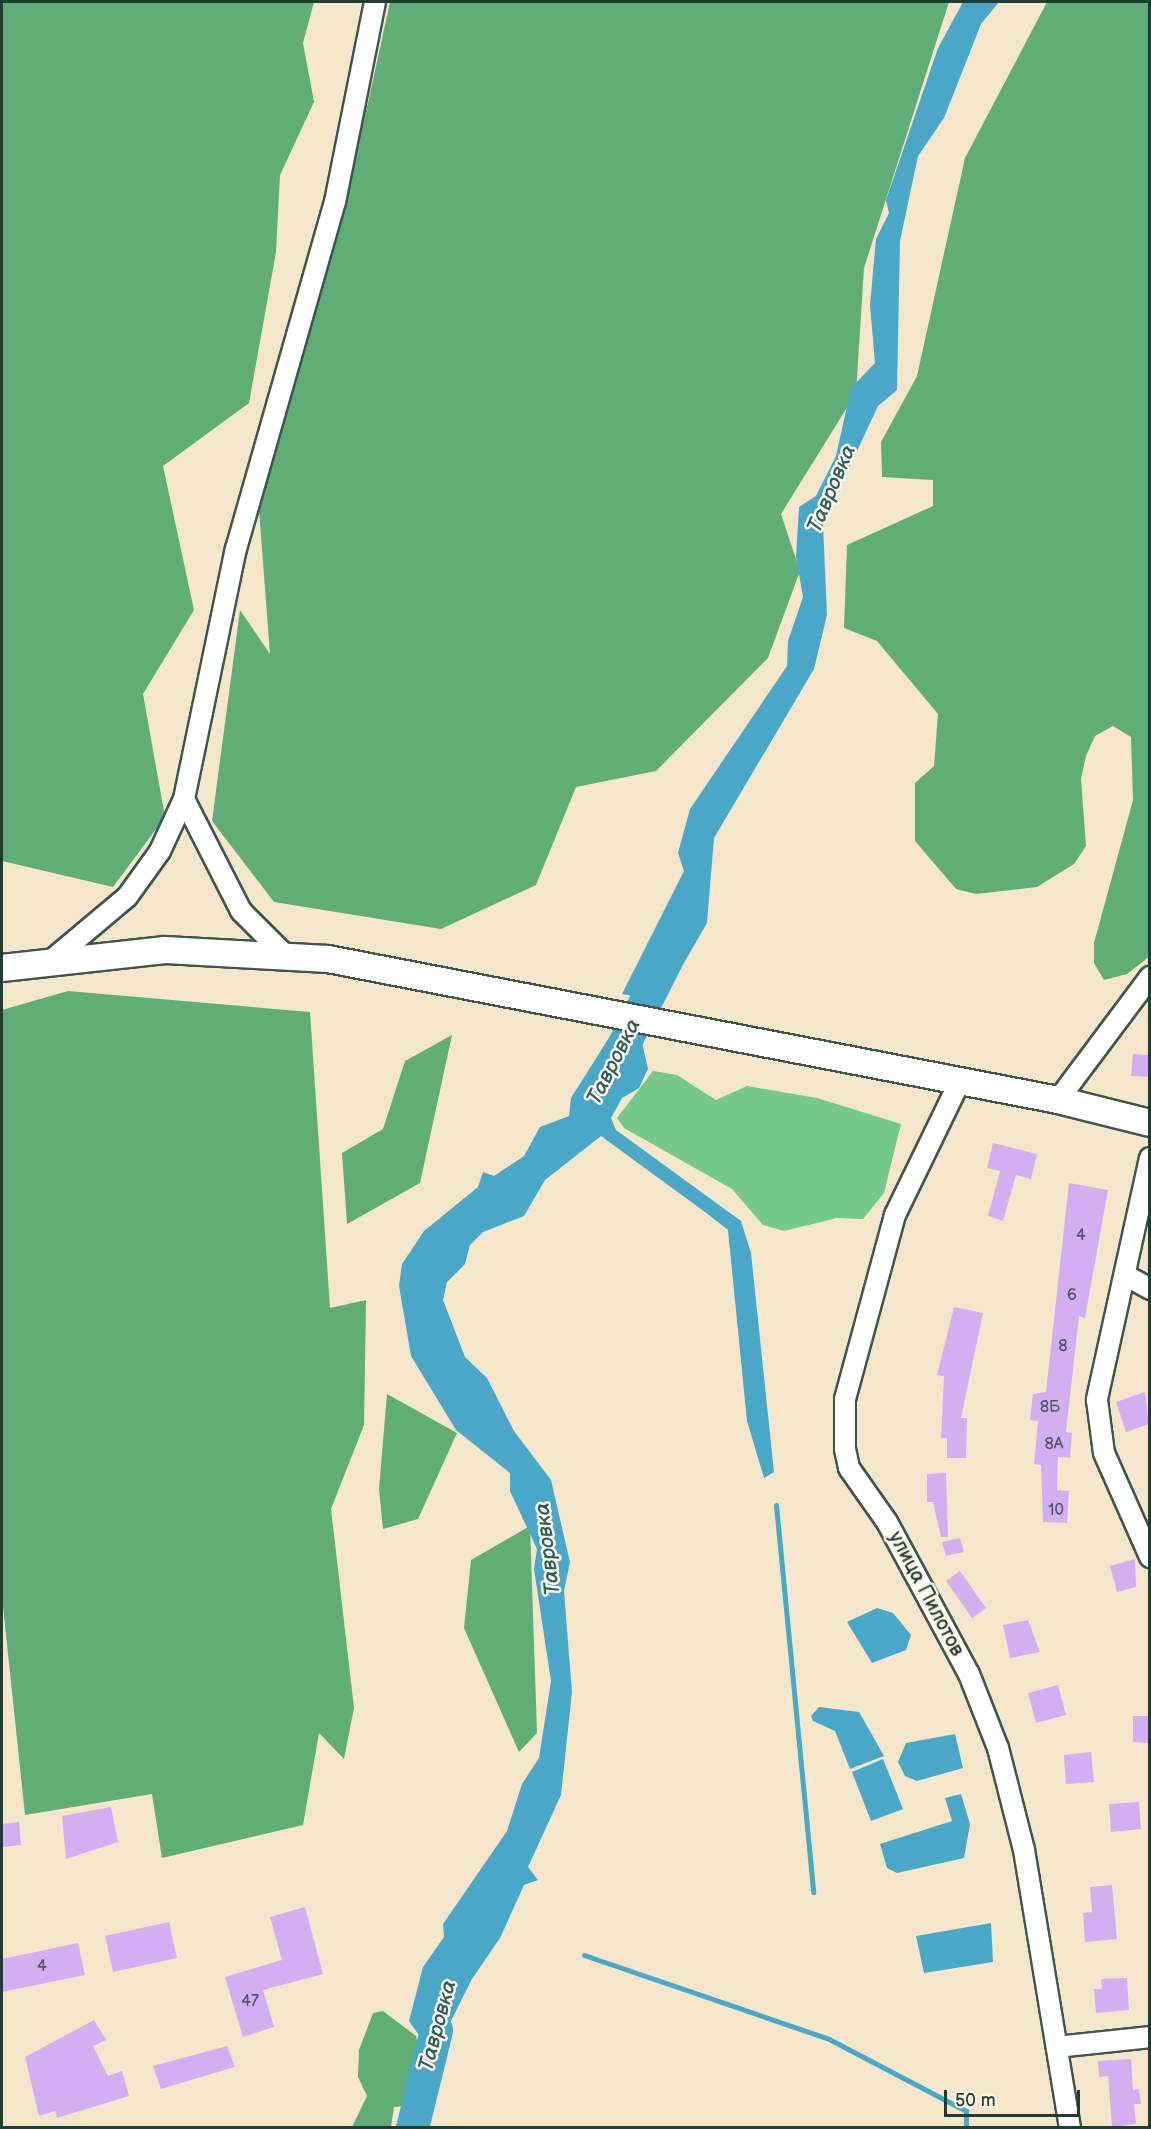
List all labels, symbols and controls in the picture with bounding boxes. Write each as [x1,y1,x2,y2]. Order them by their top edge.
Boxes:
water label: Тавровка [802,441,862,537]
water label: Тавровка [582,1015,646,1109]
house number: 4 [1076,1226,1086,1246]
house number: 6 [1067,1286,1077,1306]
house number: 8 [1058,1337,1068,1357]
house number: 8Б [1040,1398,1060,1418]
house number: 8А [1044,1435,1064,1455]
water label: Тавровка [530,1501,566,1597]
house number: 10 [1048,1501,1064,1521]
street label: улица Пилотов [883,1527,969,1661]
house number: 4 [37,1957,47,1977]
water label: Тавровка [414,1978,462,2074]
house number: 47 [241,1992,259,2012]
scale bar [947,2078,1084,2116]
text: 50 m [955,2090,996,2111]

